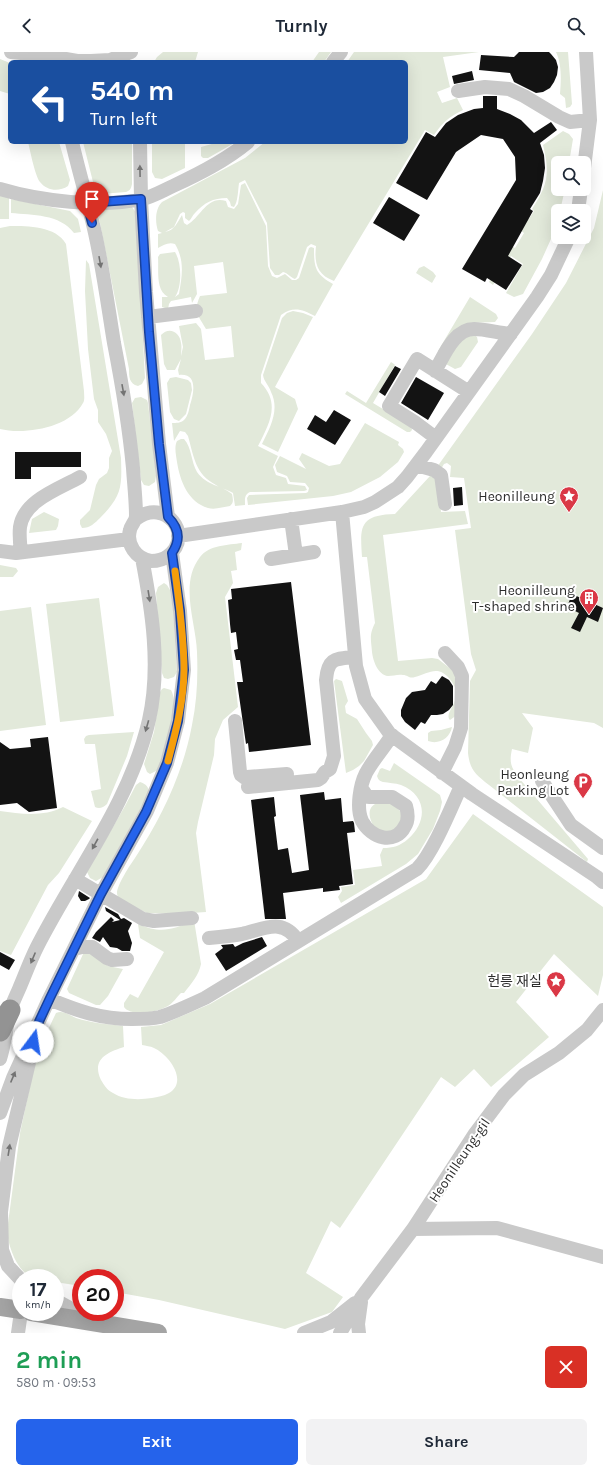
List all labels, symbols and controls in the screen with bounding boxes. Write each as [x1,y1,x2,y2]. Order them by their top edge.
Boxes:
icon: back [16,15,38,37]
text: Turnly [275,15,328,37]
icon: search [565,15,587,37]
text: 540 m [90,74,174,107]
icon: left [24,76,76,128]
text: Turn left [90,108,158,130]
map controls [551,156,591,244]
button: search [551,156,591,196]
one-way arrow [137,165,144,177]
pin [75,182,109,223]
icon: arrive [81,188,103,210]
button: layers [551,204,591,244]
one-way arrow [97,256,103,268]
one-way arrow [120,384,126,396]
place icon: Heonilleung [558,485,580,513]
place label: Heonilleung [478,488,555,505]
place label: Heonilleung T-shaped shrine [472,582,575,615]
building icon: Heonilleung T-shaped shrine [578,587,600,615]
one-way arrow [146,590,152,603]
one-way arrow [144,720,150,732]
place label: Heonleung Parking Lot [497,766,569,799]
parking icon: Heonleung Parking Lot [572,771,594,799]
one-way arrow [92,838,98,850]
one-way arrow [29,952,35,964]
place icon: 헌릉 재실 [545,970,567,998]
place label: 헌릉 재실 [487,973,542,990]
position arrow [12,1021,54,1063]
one-way arrow [11,1070,17,1082]
street label: Heonilleung-gil [425,1115,494,1205]
one-way arrow [6,1144,12,1156]
speed limit sign: 20 [72,1269,124,1321]
text: 17 [29,1278,47,1301]
text: km/h [25,1299,51,1311]
text: 2 min [16,1346,82,1374]
button: close [545,1346,587,1388]
text: 580 m · 09:53 [16,1375,96,1390]
button: Exit [16,1419,298,1465]
button: Share [306,1419,587,1465]

